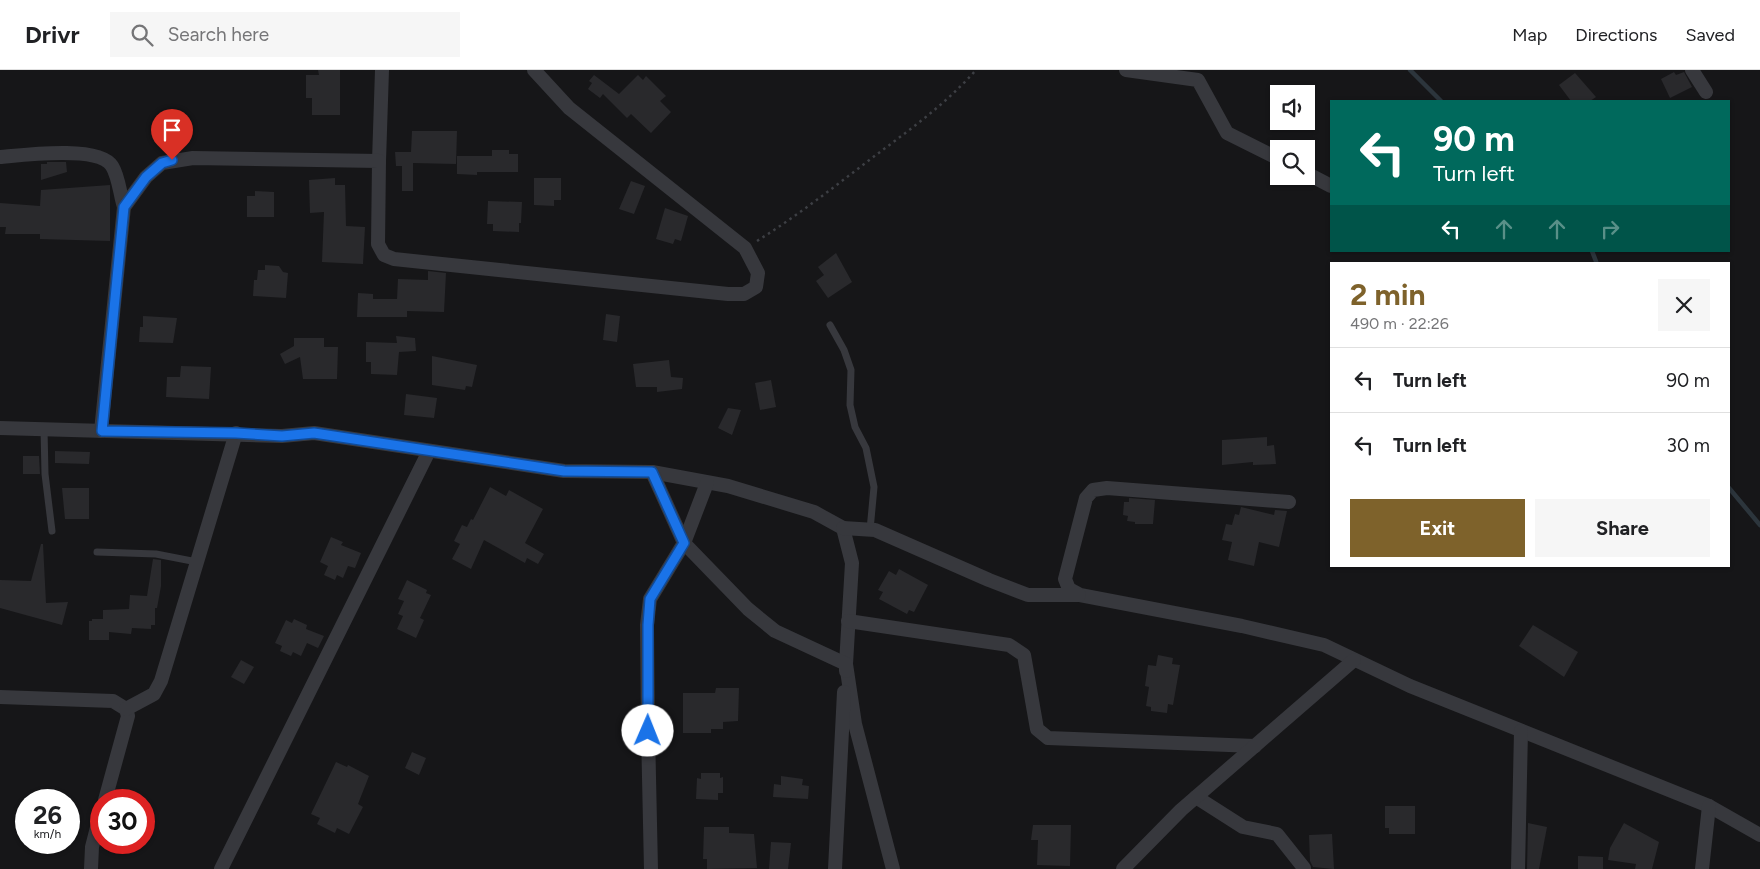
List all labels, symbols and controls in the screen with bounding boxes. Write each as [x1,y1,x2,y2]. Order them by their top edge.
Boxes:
search box [110,12,460,57]
text: Drivr [25,20,80,49]
icon: search [128,21,156,49]
text: Search here [168,23,269,46]
text: Map [1512,24,1547,46]
text: Directions [1575,24,1657,46]
text: Saved [1685,24,1735,46]
map controls [1270,85,1315,185]
button: sound [1270,85,1315,130]
pin [151,109,193,160]
icon: arrive [158,116,186,144]
text: 90 m [1433,118,1515,160]
icon: left [1350,120,1415,185]
button: search [1270,140,1315,185]
text: Turn left [1433,160,1515,187]
icon: left [1437,215,1465,243]
icon: ahead [1490,215,1518,243]
icon: ahead [1543,215,1571,243]
icon: right [1596,215,1624,243]
text: 2 min [1350,276,1426,313]
button: close [1658,279,1710,331]
text: 490 m · 22:26 [1350,314,1449,333]
icon: left [1350,366,1378,394]
text: Turn left [1393,369,1467,392]
text: 90 m [1666,369,1710,392]
icon: left [1350,431,1378,459]
text: Turn left [1393,434,1467,457]
text: 30 m [1667,434,1710,457]
button: Exit [1350,499,1525,557]
button: Share [1535,499,1710,557]
position arrow [621,704,673,756]
speed limit sign: 30 [90,789,155,854]
text: 26 [33,800,62,830]
text: km/h [34,827,61,841]

